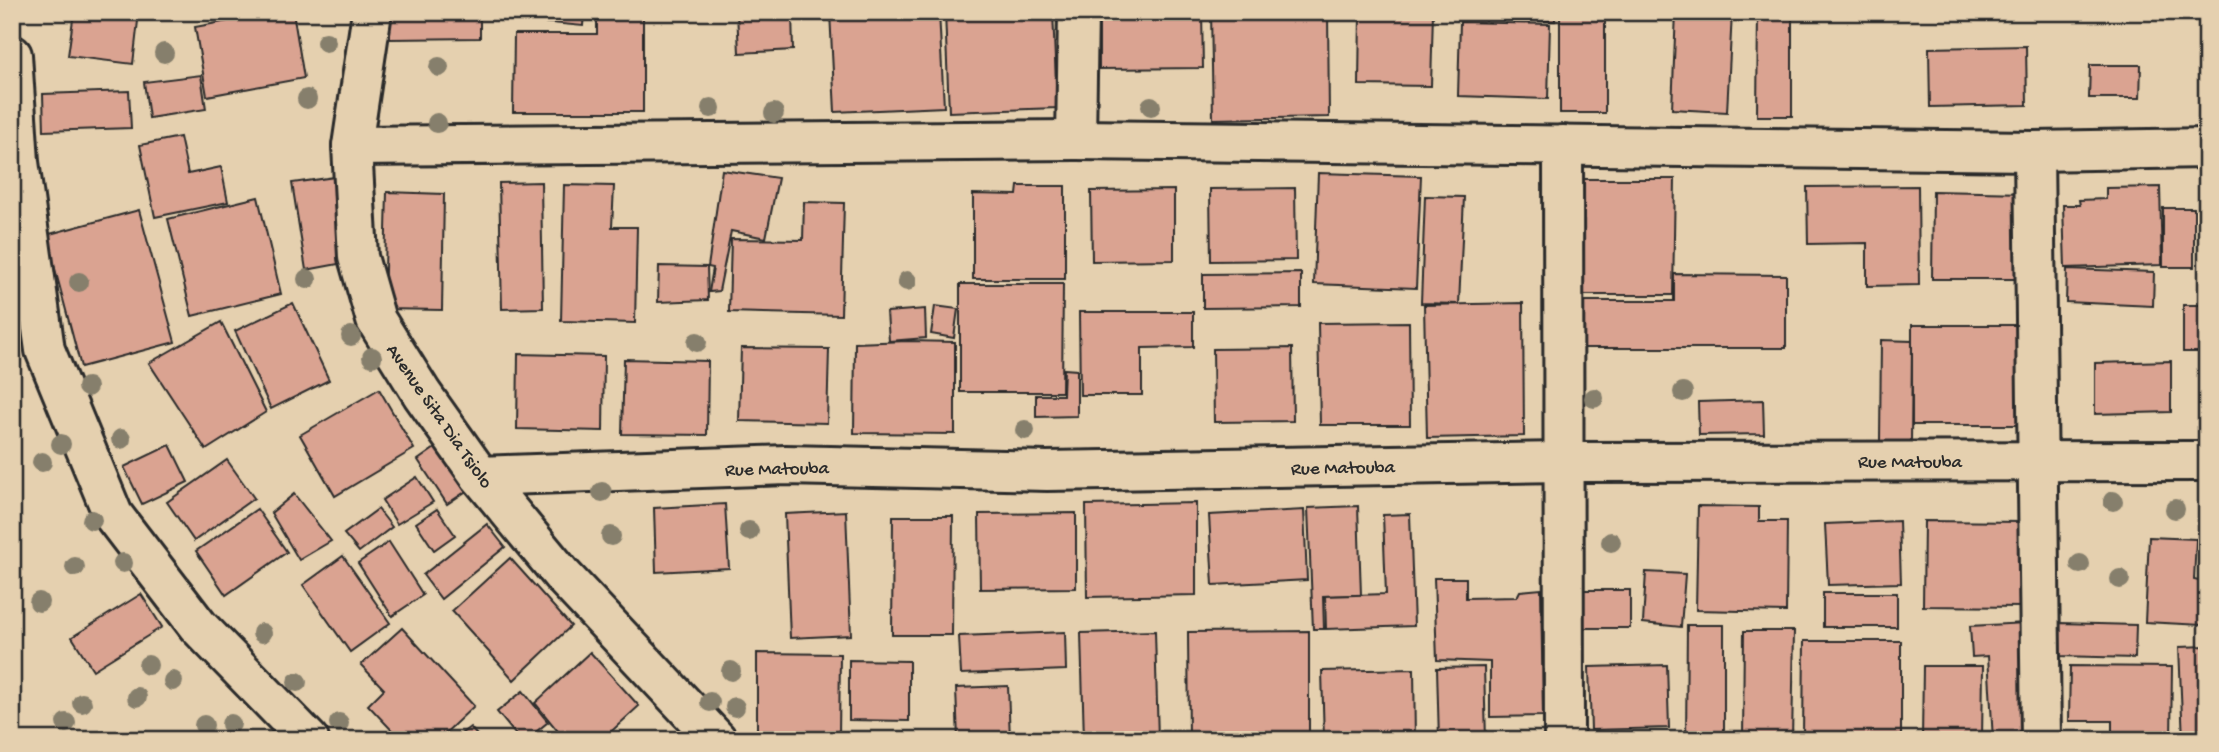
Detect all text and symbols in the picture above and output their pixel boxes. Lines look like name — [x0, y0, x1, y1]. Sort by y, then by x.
street label: Avenue Sita Dia Tsiolo — [380, 340, 497, 494]
street label: Rue Matouba — [1858, 452, 1963, 475]
street label: Rue Matouba — [1291, 457, 1397, 482]
street label: Rue Matouba — [725, 458, 831, 483]

